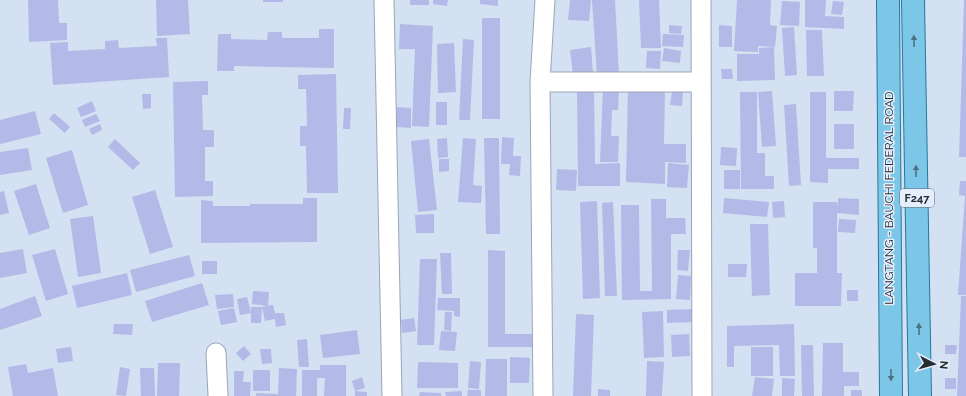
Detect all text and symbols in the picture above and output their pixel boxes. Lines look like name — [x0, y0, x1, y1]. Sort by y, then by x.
one-way arrow — [910, 35, 917, 47]
street label: LANGTANG - BAUCHI FEDERAL ROAD — [882, 91, 896, 305]
one-way arrow — [913, 164, 919, 177]
road number: F247 — [900, 189, 934, 207]
one-way arrow — [916, 322, 922, 335]
north arrow — [914, 344, 954, 384]
text: N — [937, 360, 950, 370]
one-way arrow — [888, 369, 894, 382]

